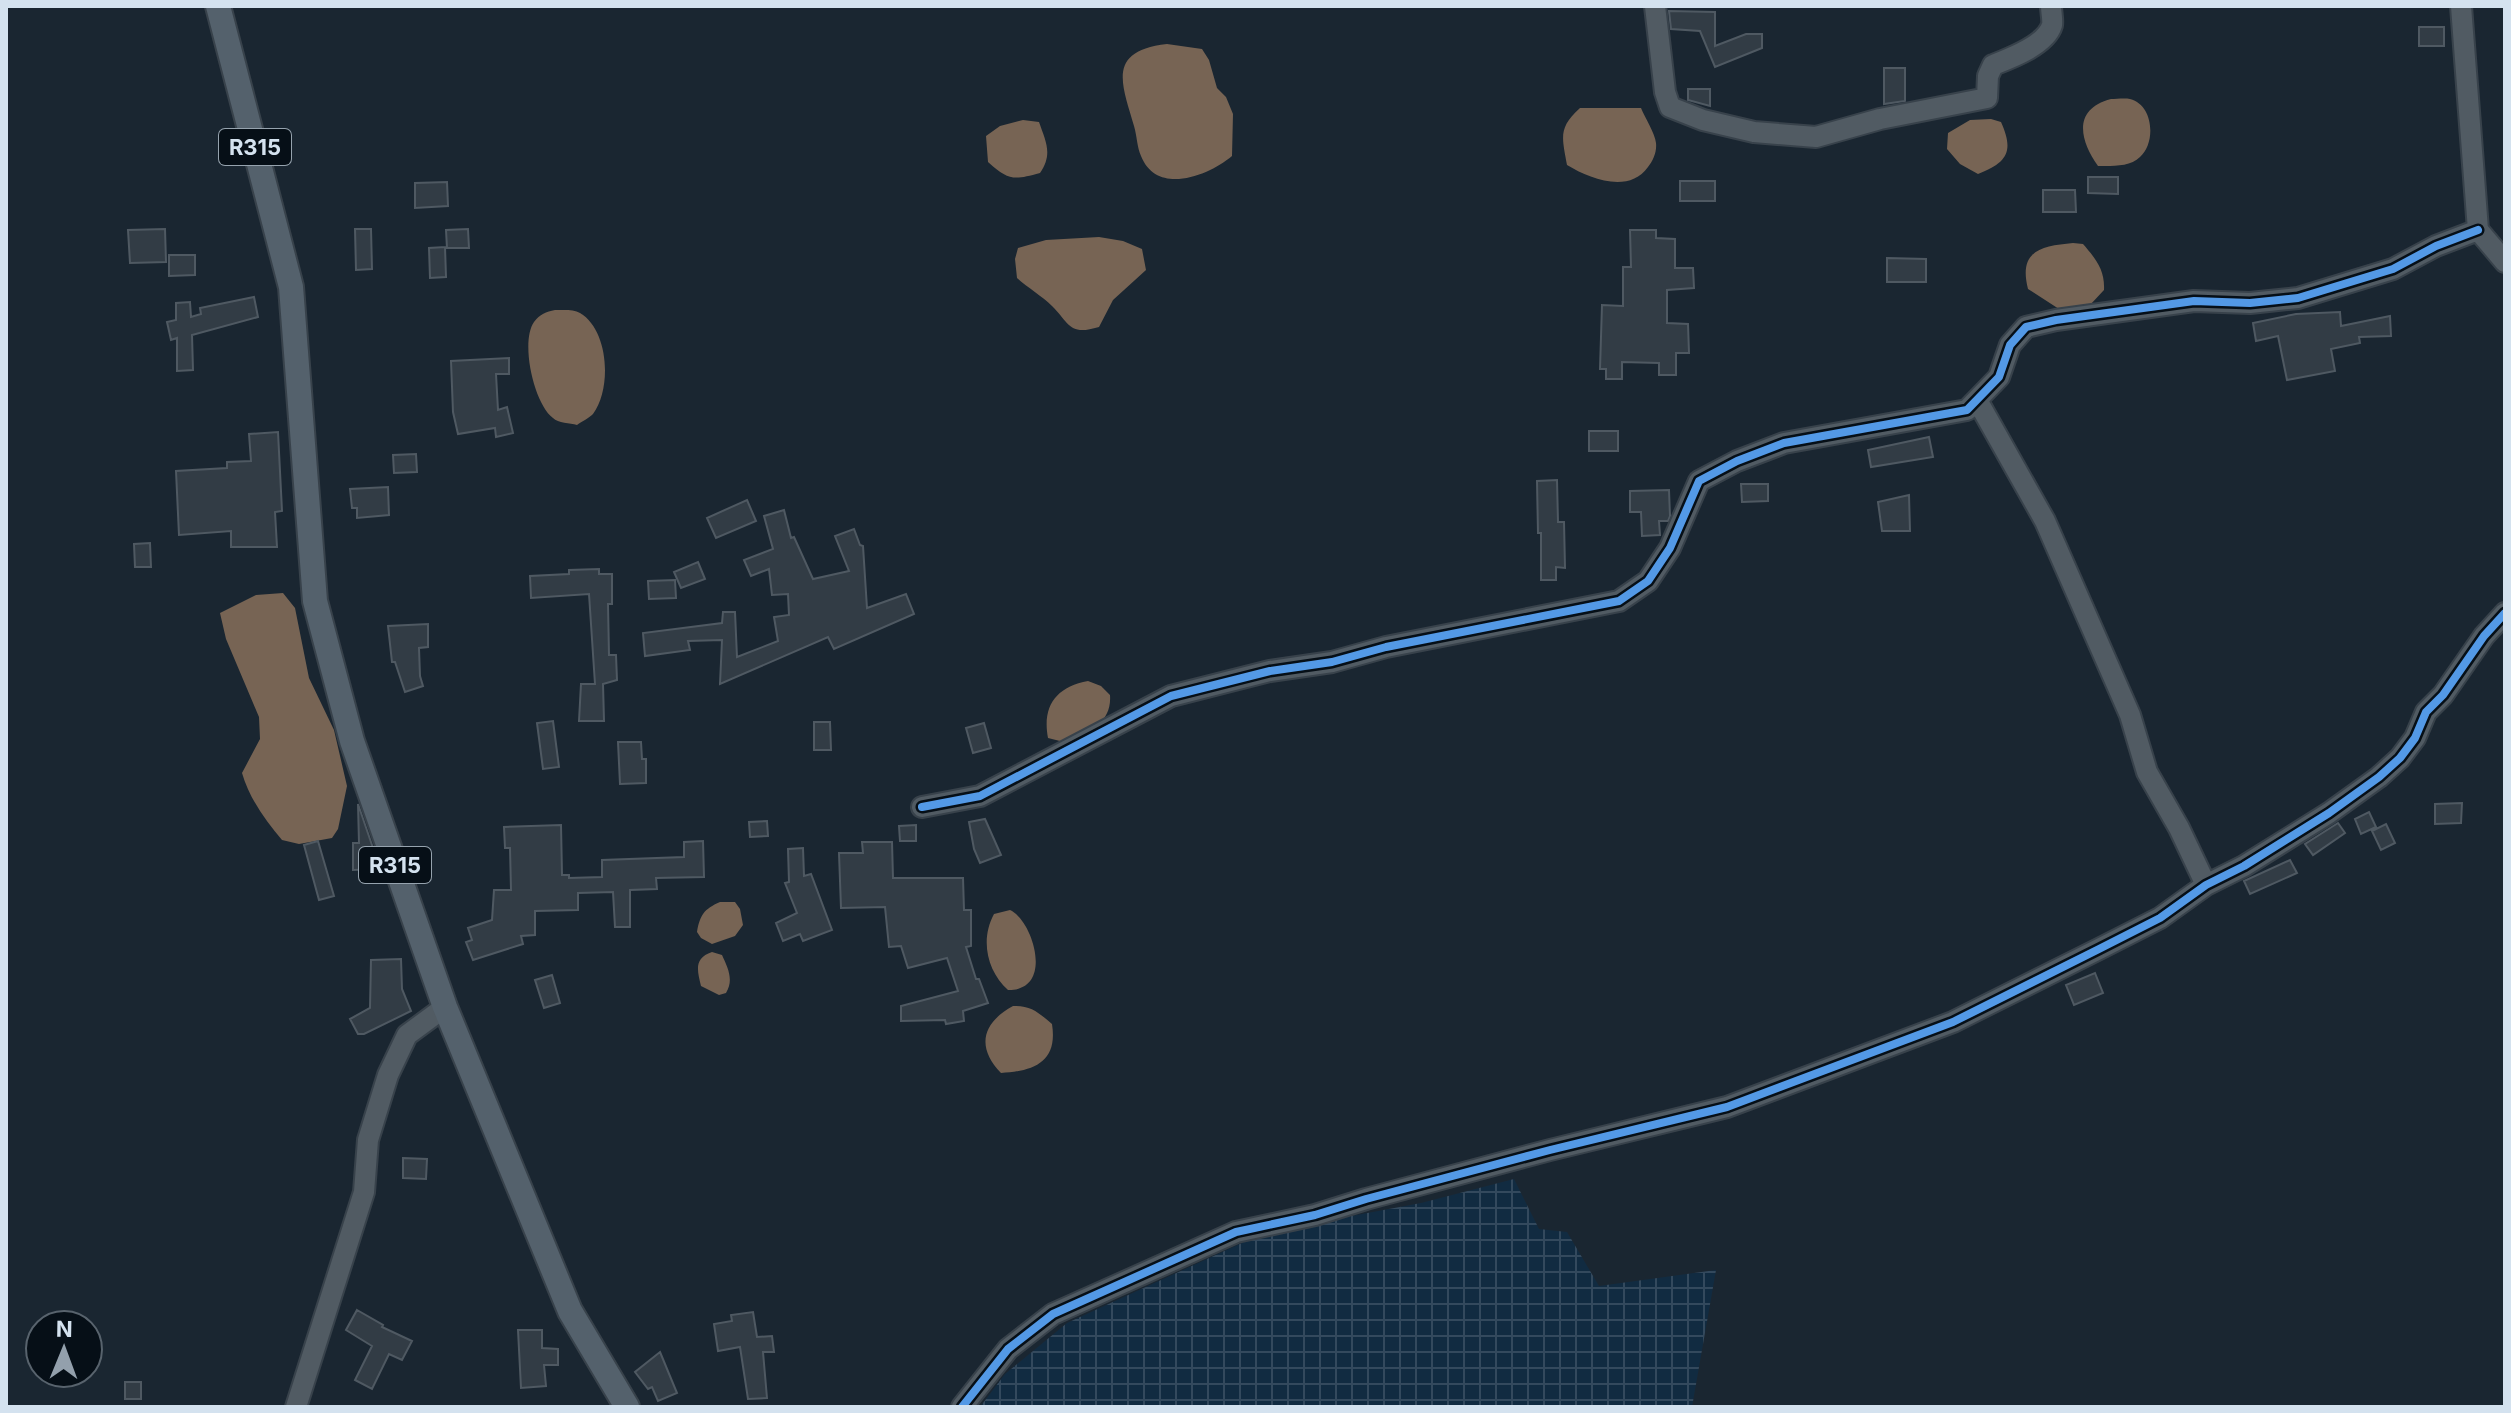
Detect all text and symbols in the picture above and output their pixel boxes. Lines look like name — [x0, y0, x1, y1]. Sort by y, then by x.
road number: R315 — [219, 129, 291, 165]
road number: R315 — [359, 847, 431, 883]
north arrow — [24, 1309, 104, 1389]
text: N — [56, 1316, 73, 1342]

